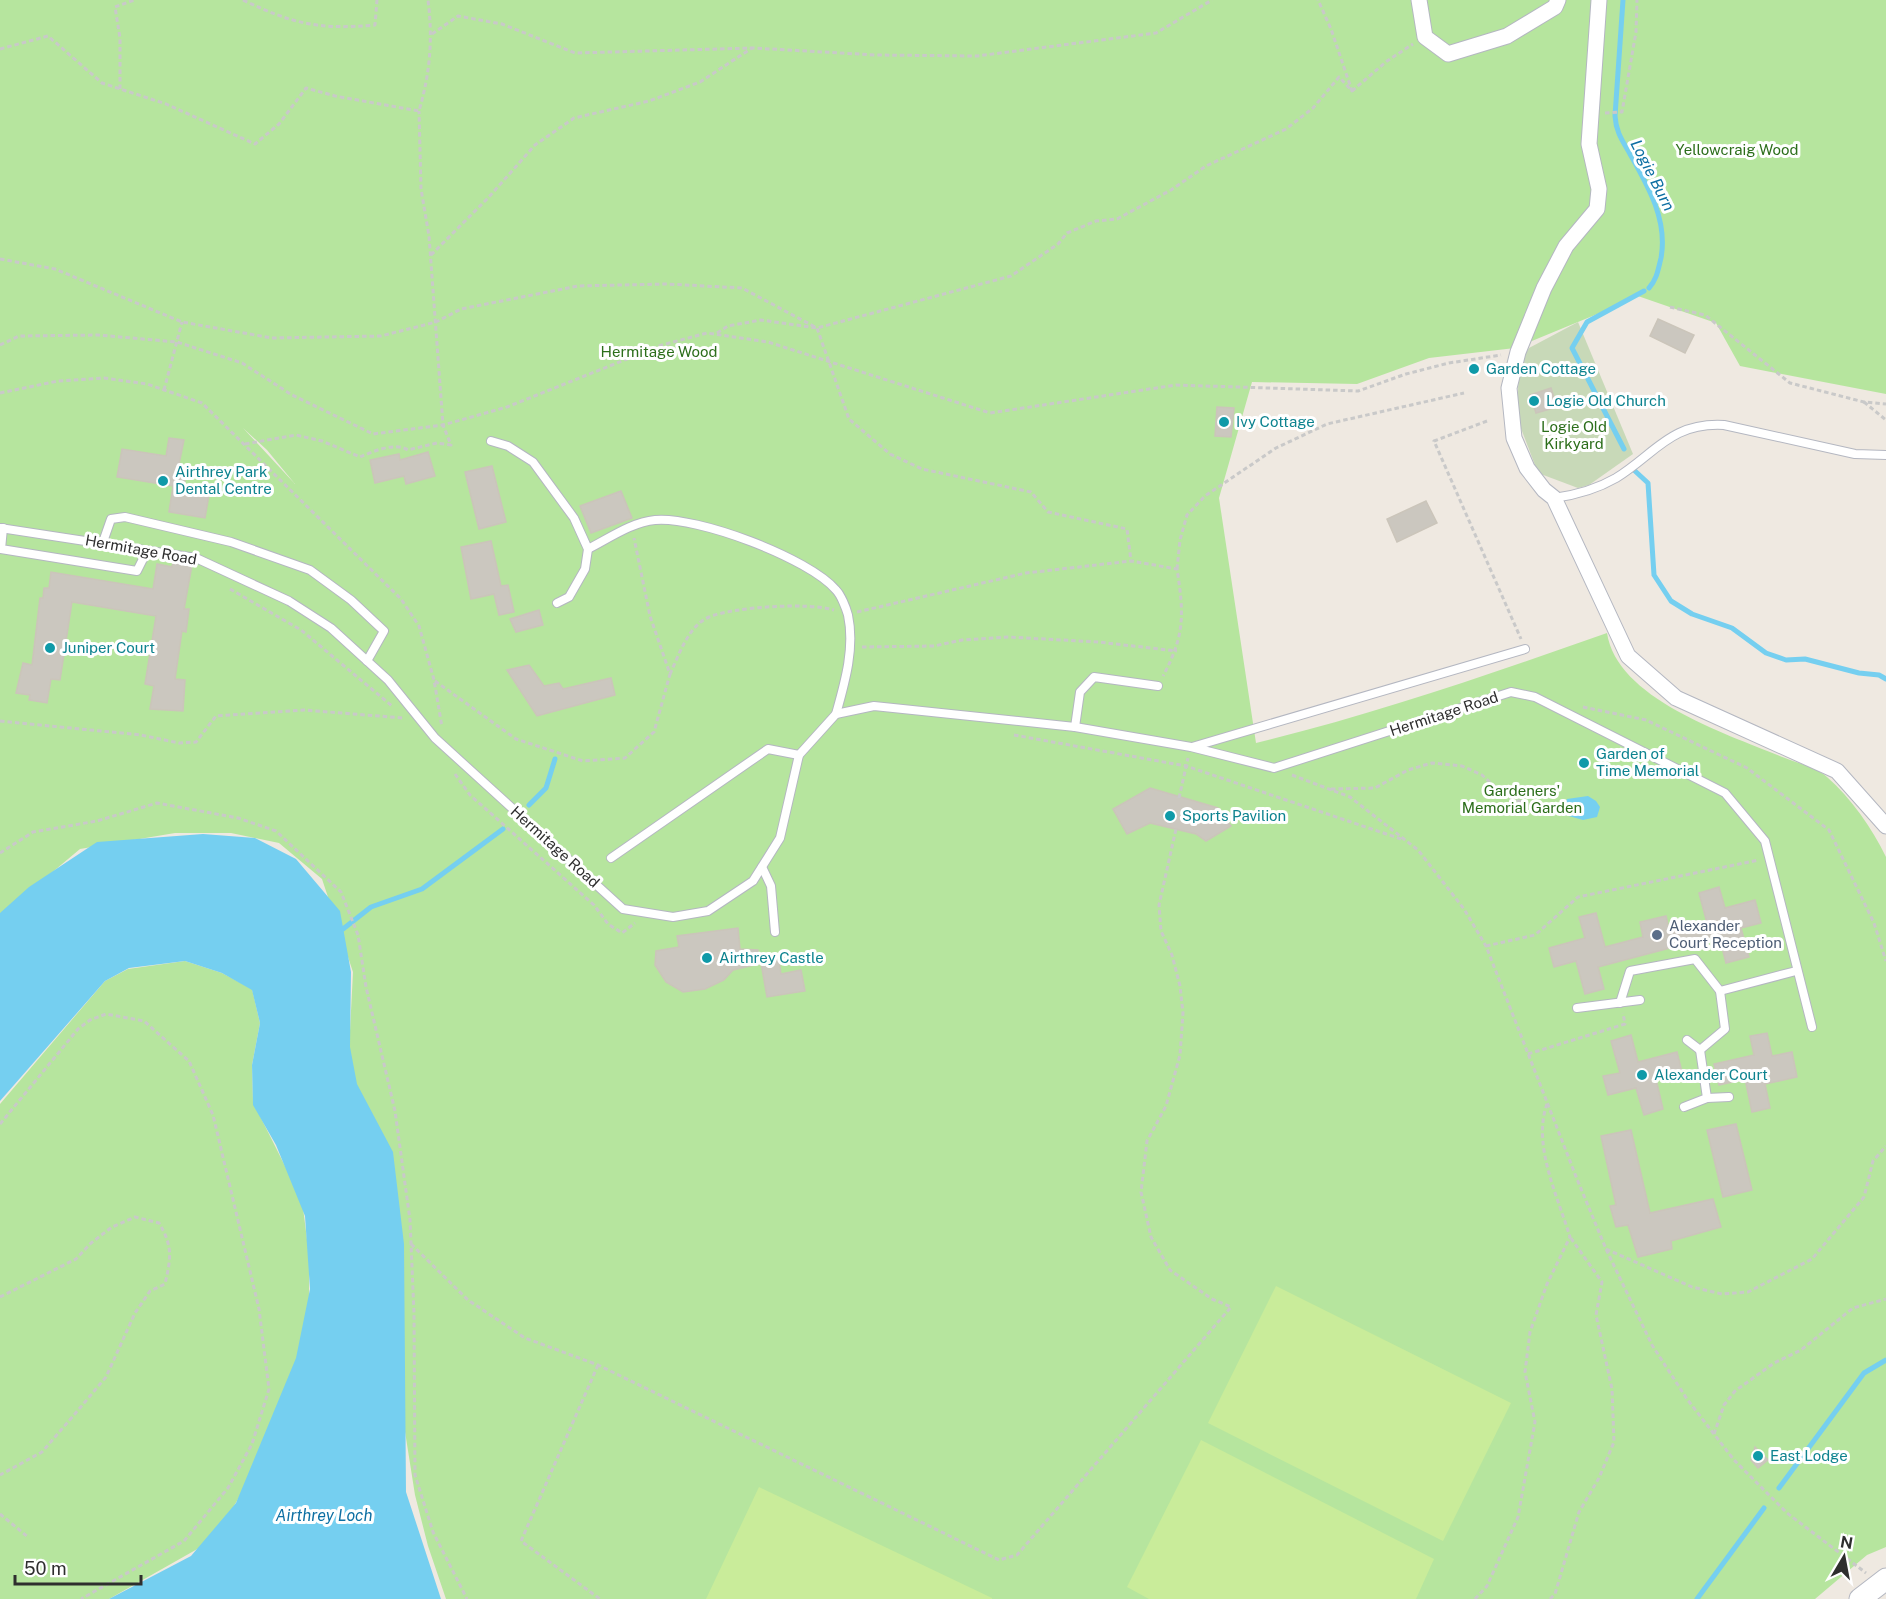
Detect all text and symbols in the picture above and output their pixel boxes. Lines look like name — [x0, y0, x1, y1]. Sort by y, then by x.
water label: Logie Burn — [1626, 136, 1679, 214]
park label: Yellowcraig Wood — [1676, 141, 1798, 158]
park label: Hermitage Wood — [601, 343, 717, 360]
place label: Garden Cottage — [1486, 360, 1596, 377]
marker: Garden Cottage — [1467, 362, 1481, 376]
place label: Logie Old Church — [1546, 392, 1666, 409]
marker: Logie Old Church — [1527, 394, 1541, 408]
place label: Ivy Cottage — [1236, 413, 1315, 430]
marker: Ivy Cottage — [1217, 415, 1231, 429]
park label: Logie Old Kirkyard — [1541, 418, 1607, 452]
place label: Airthrey Park Dental Centre — [175, 463, 272, 497]
marker: Airthrey Park Dental Centre — [156, 474, 170, 488]
street label: Hermitage Road — [84, 531, 198, 568]
place label: Juniper Court — [62, 639, 155, 656]
marker: Juniper Court — [43, 641, 57, 655]
street label: Hermitage Road — [1387, 688, 1500, 739]
place label: Garden of Time Memorial — [1596, 745, 1699, 779]
marker: Garden of Time Memorial — [1577, 756, 1591, 770]
park label: Gardeners' Memorial Garden — [1462, 782, 1582, 816]
street label: Hermitage Road — [508, 802, 603, 891]
place label: Sports Pavilion — [1182, 807, 1286, 824]
marker: Sports Pavilion — [1163, 809, 1177, 823]
place label: Alexander Court Reception — [1669, 917, 1782, 951]
marker: Alexander Court Reception — [1650, 928, 1664, 942]
place label: Airthrey Castle — [719, 949, 824, 966]
marker: Airthrey Castle — [700, 951, 714, 965]
place label: Alexander Court — [1654, 1066, 1768, 1083]
marker: Alexander Court — [1635, 1068, 1649, 1082]
place label: East Lodge — [1770, 1447, 1848, 1464]
marker: East Lodge — [1751, 1449, 1765, 1463]
water label: Airthrey Loch — [276, 1506, 372, 1525]
north arrow — [1814, 1527, 1874, 1587]
text: N — [1839, 1532, 1854, 1553]
scale bar — [15, 1548, 141, 1586]
text: 50 m — [24, 1558, 67, 1579]

